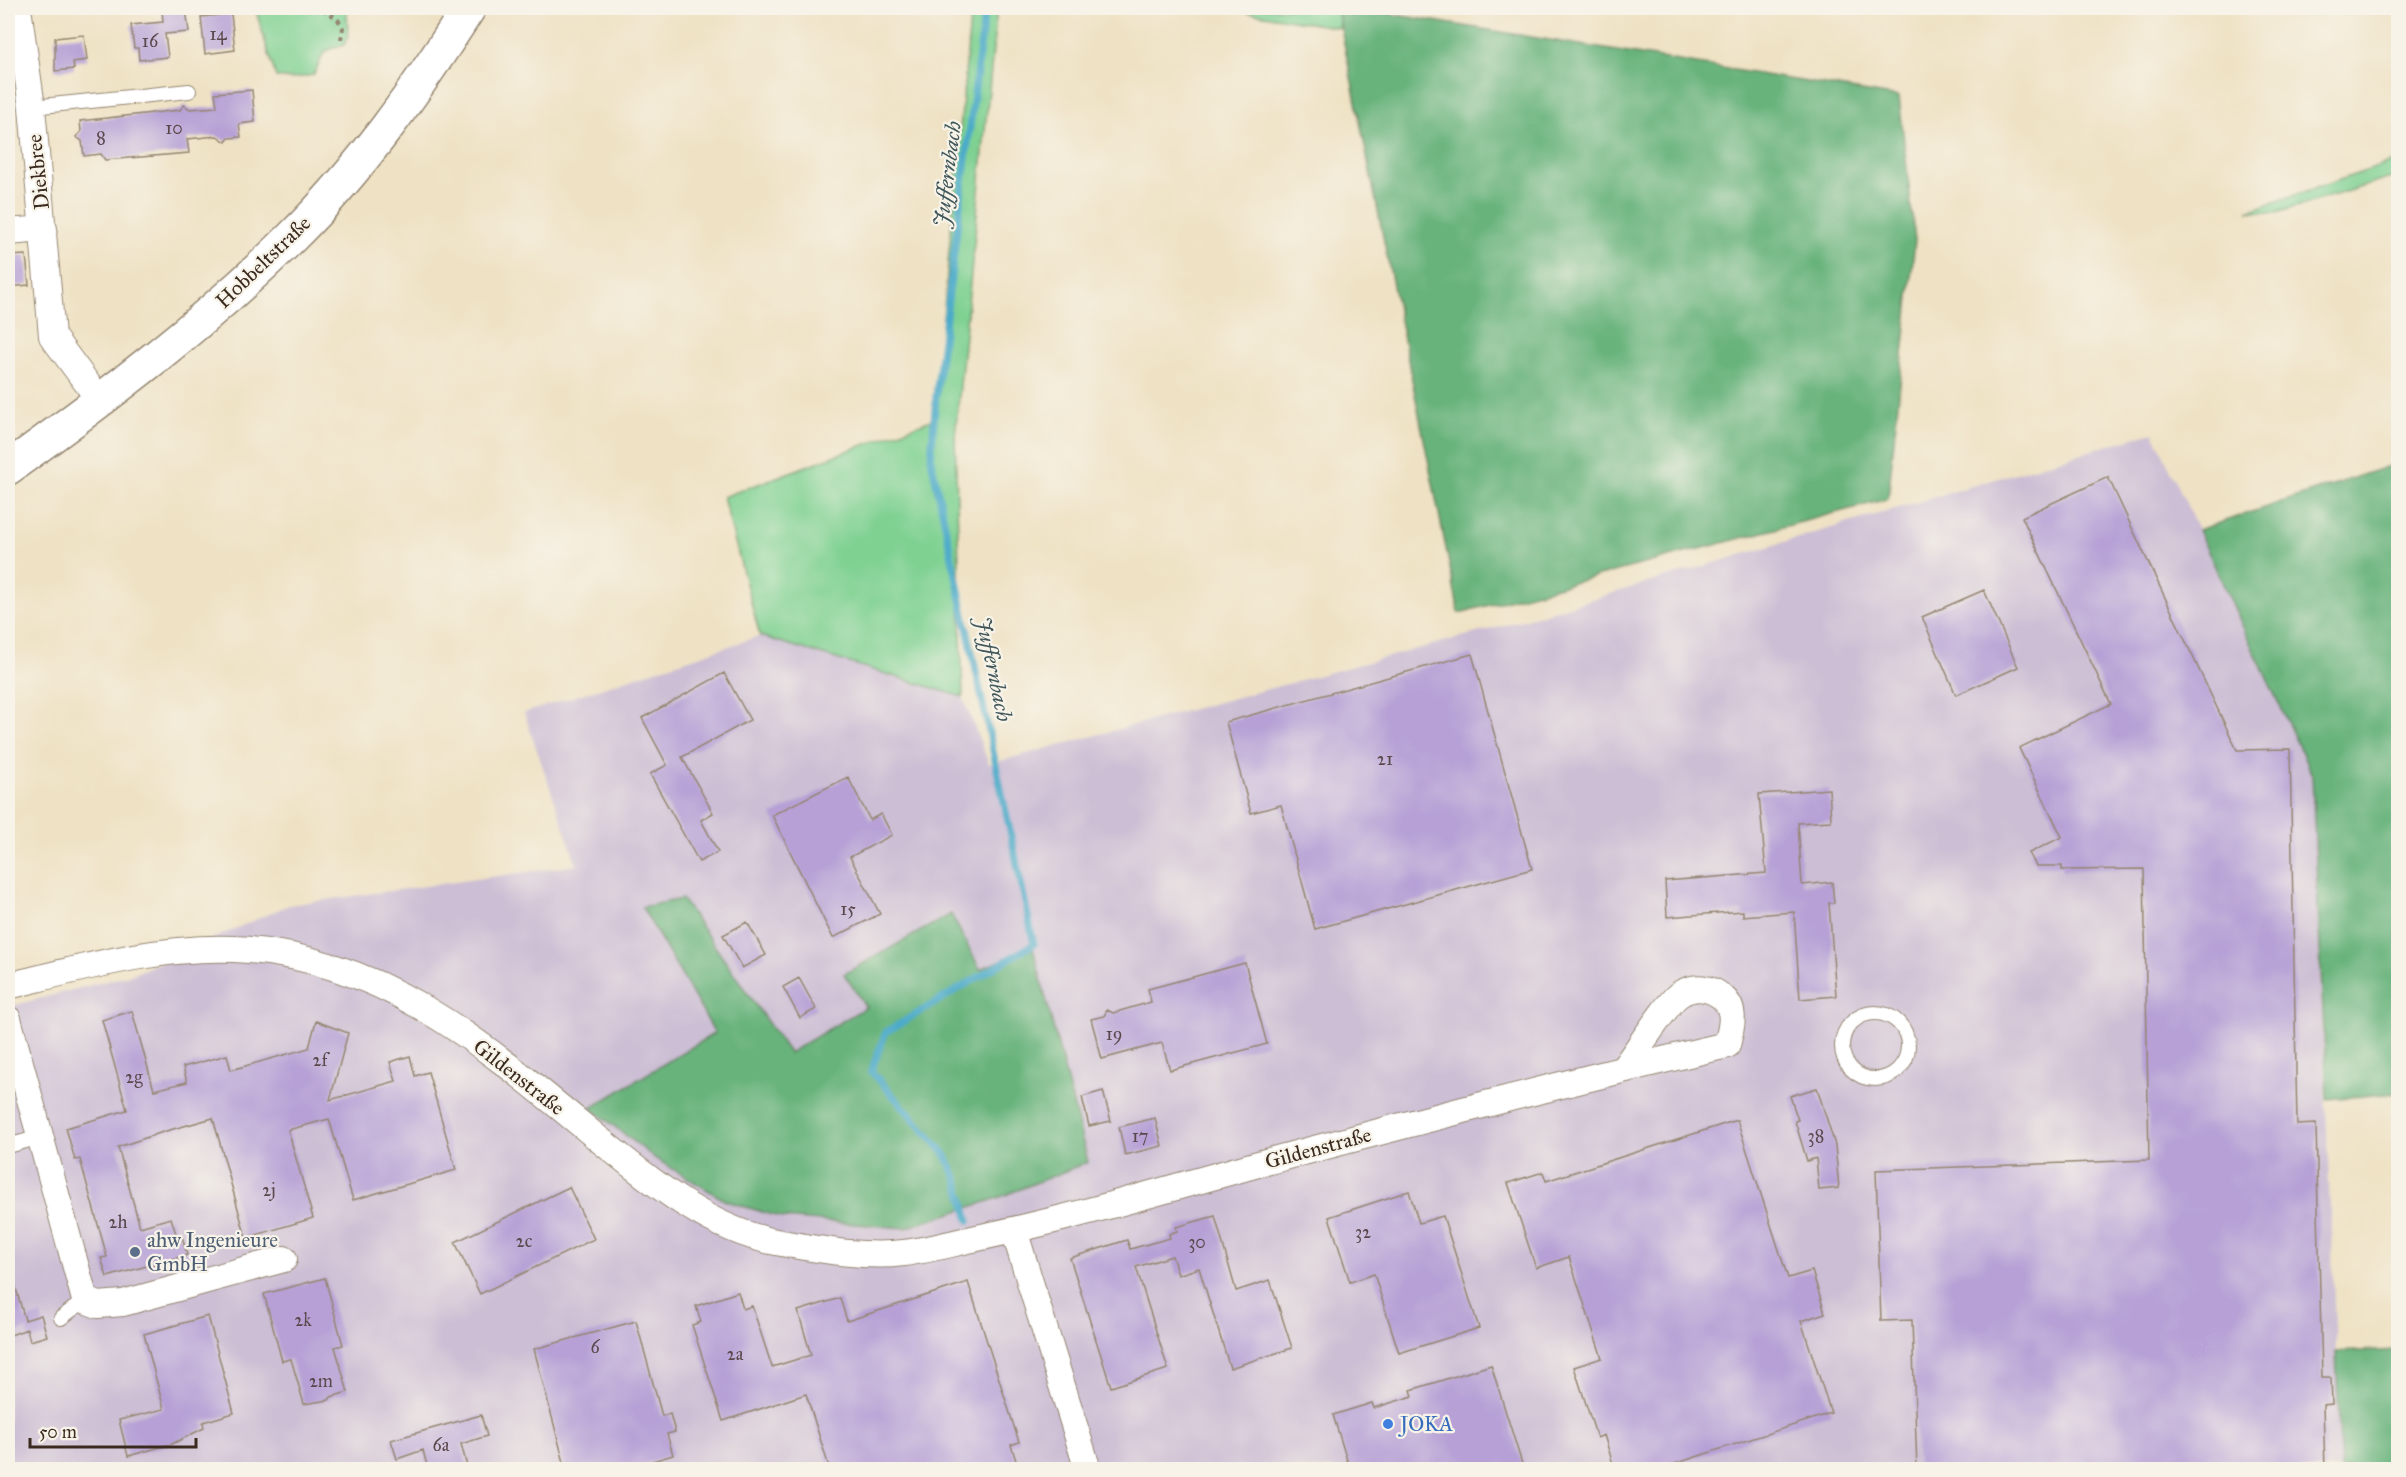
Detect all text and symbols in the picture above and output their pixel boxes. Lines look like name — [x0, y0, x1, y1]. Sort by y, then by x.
house number: 14 — [209, 23, 228, 45]
house number: 16 — [142, 30, 159, 52]
house number: 10 — [165, 117, 183, 139]
water label: Juffernbach — [927, 119, 969, 231]
house number: 8 — [96, 127, 106, 149]
street label: Diekbree — [21, 133, 55, 211]
street label: Hobbeltstraße — [210, 210, 316, 314]
water label: Juffernbach — [967, 612, 1018, 725]
house number: 21 — [1377, 748, 1393, 770]
house number: 15 — [840, 898, 856, 920]
house number: 19 — [1106, 1023, 1122, 1045]
street label: Gildenstraße — [468, 1033, 570, 1121]
house number: 2f — [313, 1049, 330, 1071]
house number: 2g — [125, 1066, 143, 1089]
street label: Gildenstraße — [1262, 1121, 1374, 1175]
house number: 17 — [1132, 1125, 1148, 1147]
house number: 38 — [1808, 1125, 1824, 1147]
house number: 2j — [262, 1179, 276, 1201]
house number: 2h — [109, 1211, 127, 1233]
house number: 32 — [1355, 1221, 1371, 1243]
place label: ahw Ingenieure GmbH — [147, 1227, 278, 1277]
house number: 2c — [516, 1230, 533, 1252]
house number: 30 — [1188, 1231, 1206, 1253]
marker: ahw Ingenieure GmbH — [128, 1245, 142, 1259]
house number: 2k — [294, 1309, 312, 1331]
house number: 6 — [590, 1336, 600, 1358]
house number: 2a — [727, 1343, 744, 1365]
house number: 2m — [309, 1370, 333, 1392]
scale bar — [30, 1411, 196, 1449]
place label: JOKA — [1398, 1411, 1453, 1437]
marker: JOKA — [1381, 1417, 1395, 1431]
text: 50 m — [39, 1421, 77, 1443]
house number: 6a — [433, 1434, 450, 1456]

